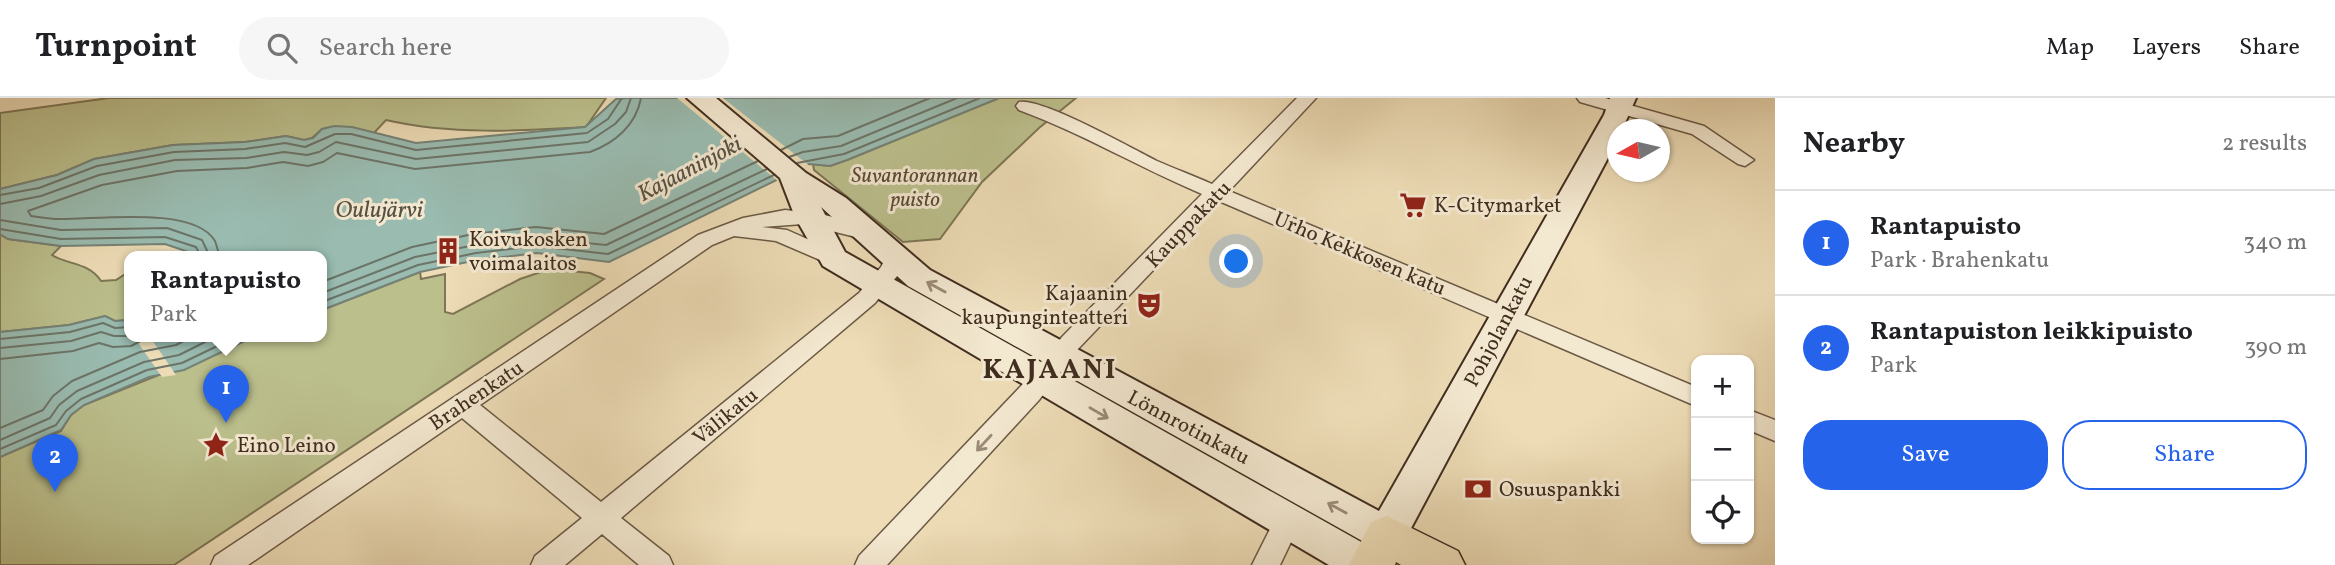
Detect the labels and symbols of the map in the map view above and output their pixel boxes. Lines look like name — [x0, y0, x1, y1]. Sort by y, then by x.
north arrow — [1607, 119, 1670, 182]
water label: Kajaaninjoki — [632, 129, 748, 211]
park label: Suvantorannan puisto — [852, 162, 979, 215]
street label: Kauppakatu — [1140, 175, 1238, 275]
supermarket icon: K-Citymarket — [1398, 190, 1428, 220]
place label: K-Citymarket — [1434, 192, 1561, 221]
water label: Oulujärvi — [335, 195, 423, 227]
street label: Urho Kekkosen katu — [1269, 205, 1450, 304]
place label: Koivukosken voimalaitos — [469, 226, 588, 279]
building icon: Koivukosken voimalaitos — [433, 236, 463, 266]
your location — [1219, 244, 1253, 278]
street label: Pohjolankatu — [1458, 271, 1541, 392]
one-way arrow — [926, 280, 947, 294]
place label: Kajaanin kaupunginteatteri — [962, 280, 1128, 333]
theatre icon: Kajaanin kaupunginteatteri — [1134, 290, 1164, 320]
district label: KAJAANI — [983, 351, 1117, 390]
street label: Brahenkatu — [424, 354, 530, 439]
pin: 1 — [203, 365, 249, 423]
street label: Välikatu — [687, 382, 765, 453]
street label: Lönnrotinkatu — [1122, 384, 1255, 473]
one-way arrow — [1089, 406, 1109, 420]
place icon: Eino Leino — [201, 430, 231, 460]
place label: Eino Leino — [237, 432, 336, 461]
pin: 2 — [32, 434, 78, 492]
one-way arrow — [975, 434, 992, 451]
bank icon: Osuuspankki — [1463, 474, 1493, 504]
place label: Osuuspankki — [1499, 476, 1620, 505]
one-way arrow — [1328, 501, 1348, 515]

